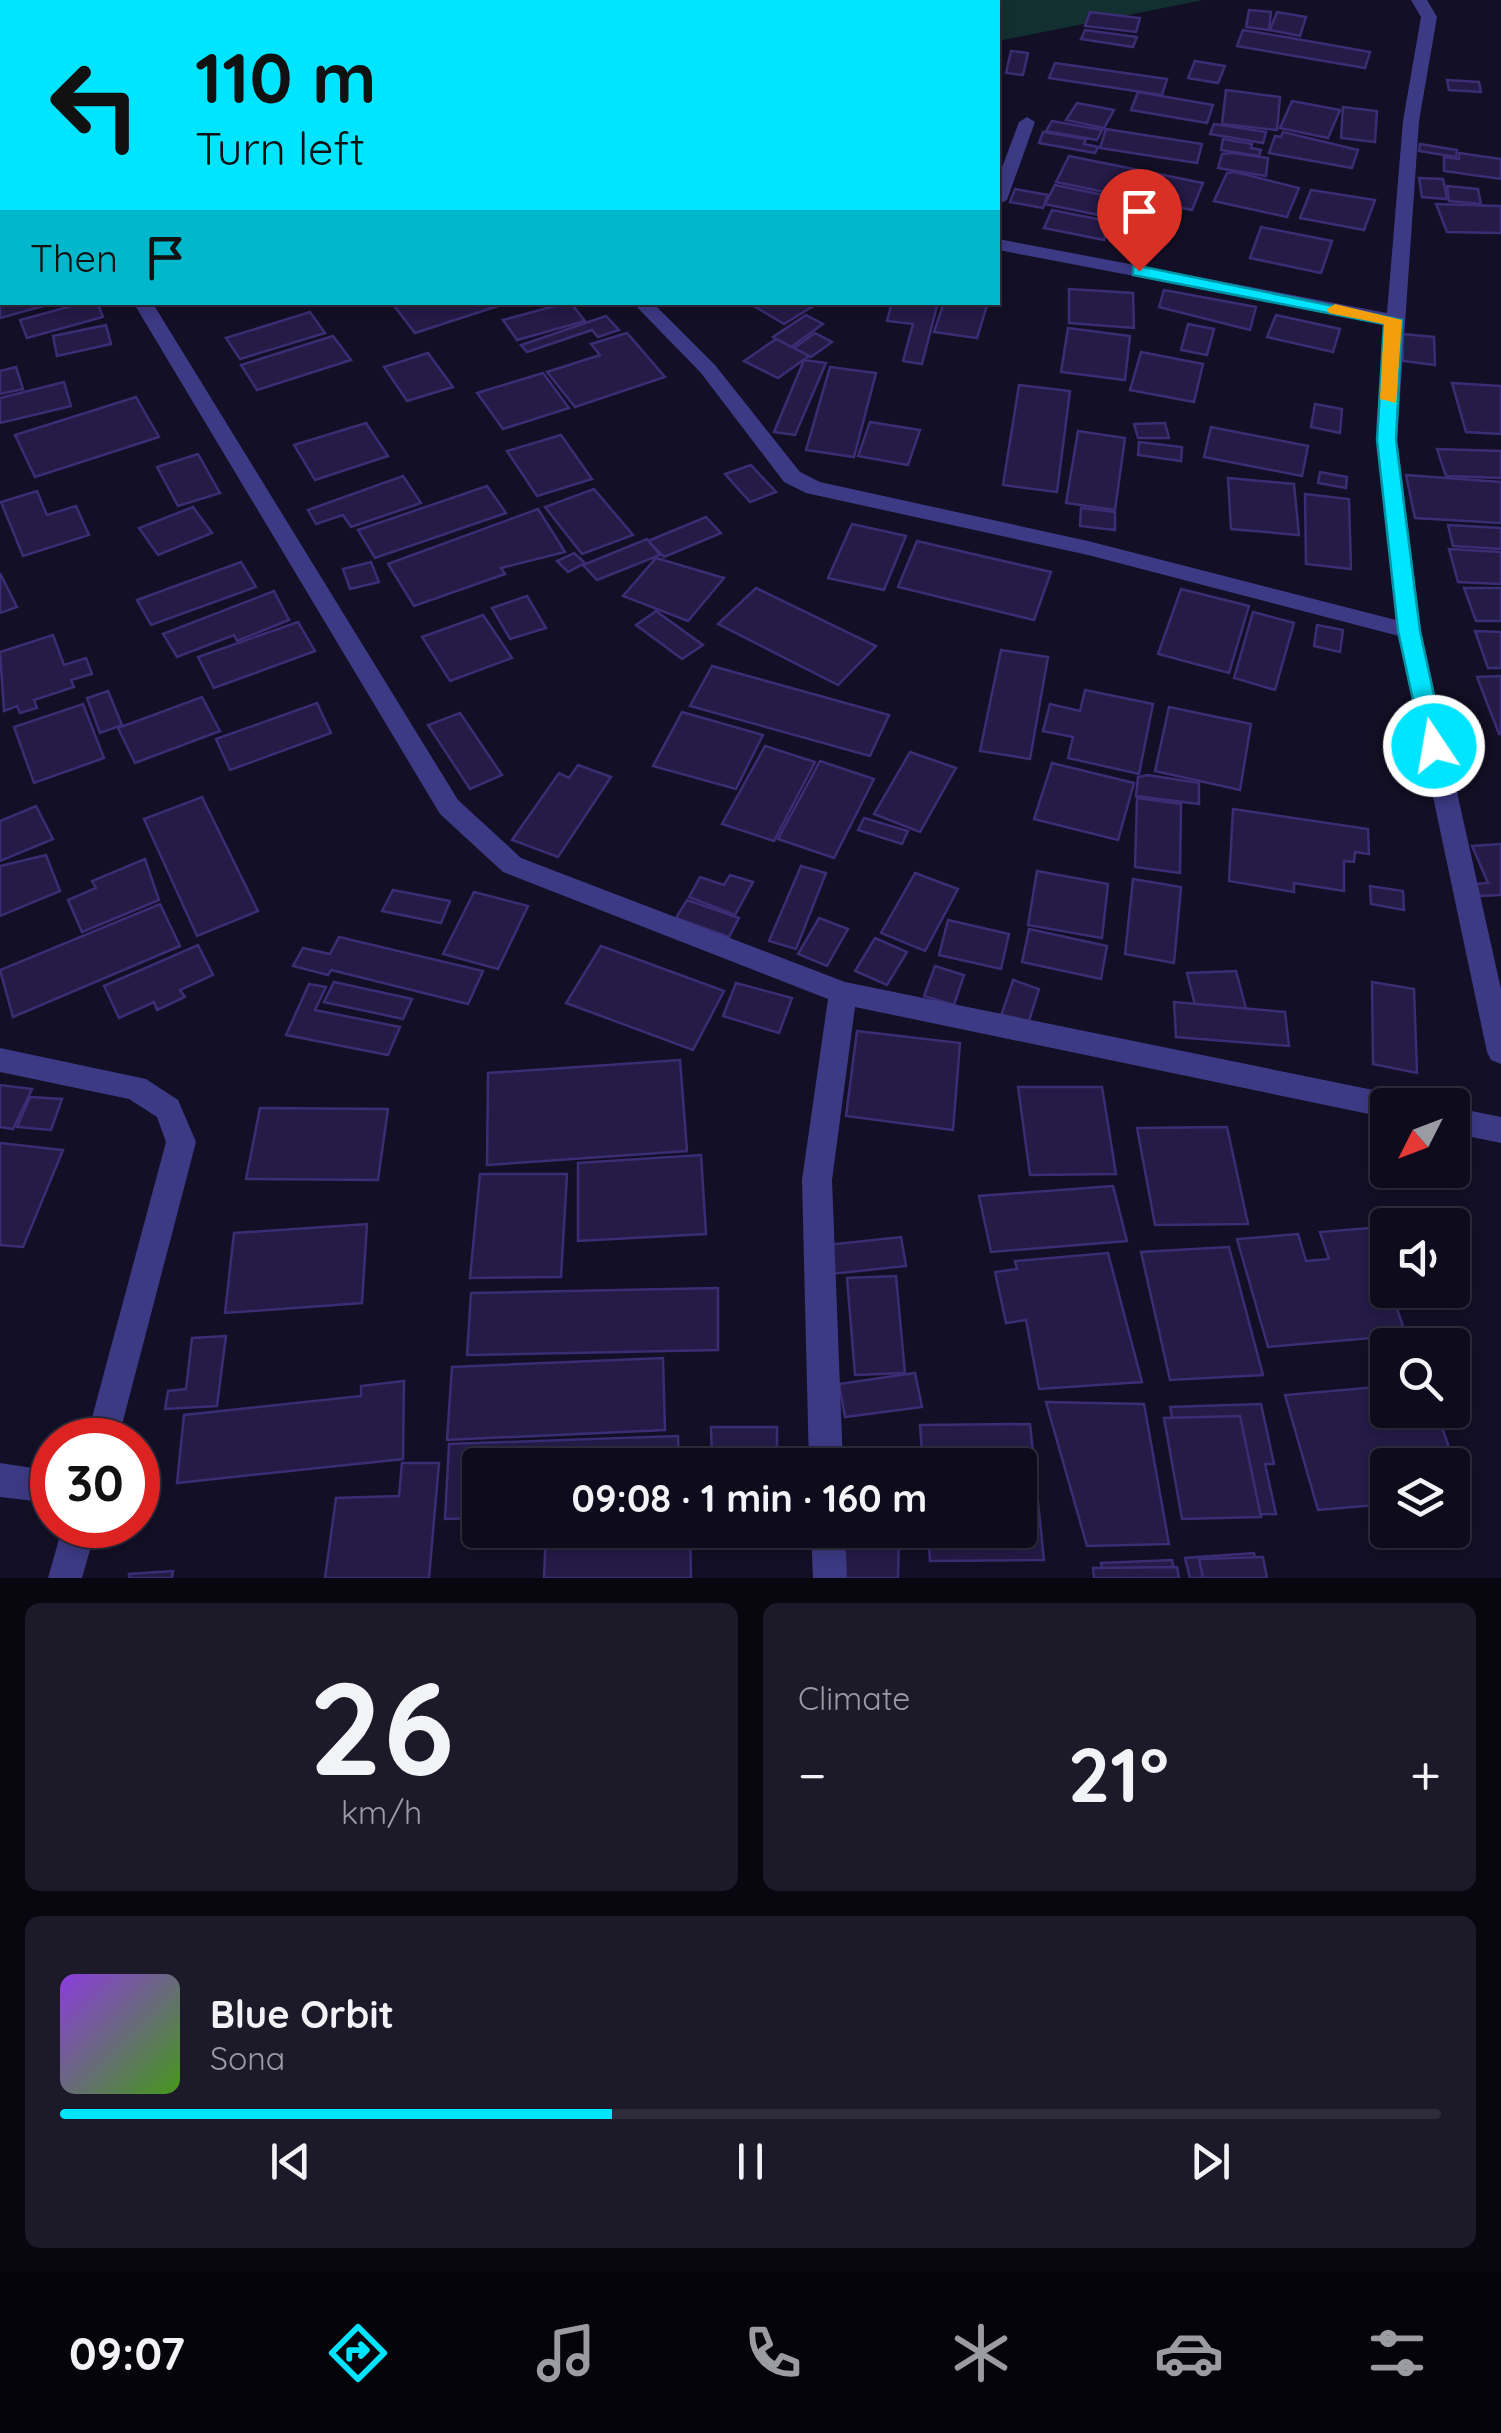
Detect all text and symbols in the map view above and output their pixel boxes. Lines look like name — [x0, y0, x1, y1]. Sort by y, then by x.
text: 110 m — [195, 33, 377, 121]
icon: left — [30, 40, 160, 170]
text: Turn left — [195, 120, 365, 176]
pin — [1097, 169, 1182, 272]
icon: arrive — [1112, 184, 1167, 239]
icon: arrive — [138, 230, 193, 285]
text: Then — [30, 234, 118, 282]
position arrow — [1382, 694, 1486, 798]
north arrow — [1370, 1088, 1470, 1188]
map controls — [1370, 1088, 1470, 1548]
button: sound — [1370, 1208, 1470, 1308]
button: search — [1370, 1328, 1470, 1428]
speed limit sign: 30 — [30, 1418, 160, 1548]
button: layers — [1370, 1448, 1470, 1548]
text: 09:08 · 1 min · 160 m — [572, 1474, 927, 1522]
text: 26 — [309, 1645, 454, 1808]
text: Climate — [798, 1678, 910, 1718]
text: 21° — [1068, 1727, 1169, 1821]
text: − — [798, 1740, 827, 1809]
text: + — [1410, 1740, 1441, 1809]
text: km/h — [341, 1792, 422, 1832]
text: Blue Orbit — [210, 1990, 394, 2038]
text: Sona — [210, 2038, 285, 2078]
icon: previous — [263, 2134, 318, 2189]
icon: pause — [723, 2134, 778, 2189]
icon: next — [1183, 2134, 1238, 2189]
icon: directions — [323, 2318, 393, 2388]
icon: music — [531, 2318, 601, 2388]
icon: phone — [738, 2318, 808, 2388]
icon: climate — [946, 2318, 1016, 2388]
icon: car — [1154, 2318, 1224, 2388]
icon: filters — [1362, 2318, 1432, 2388]
text: 09:07 — [69, 2325, 185, 2381]

